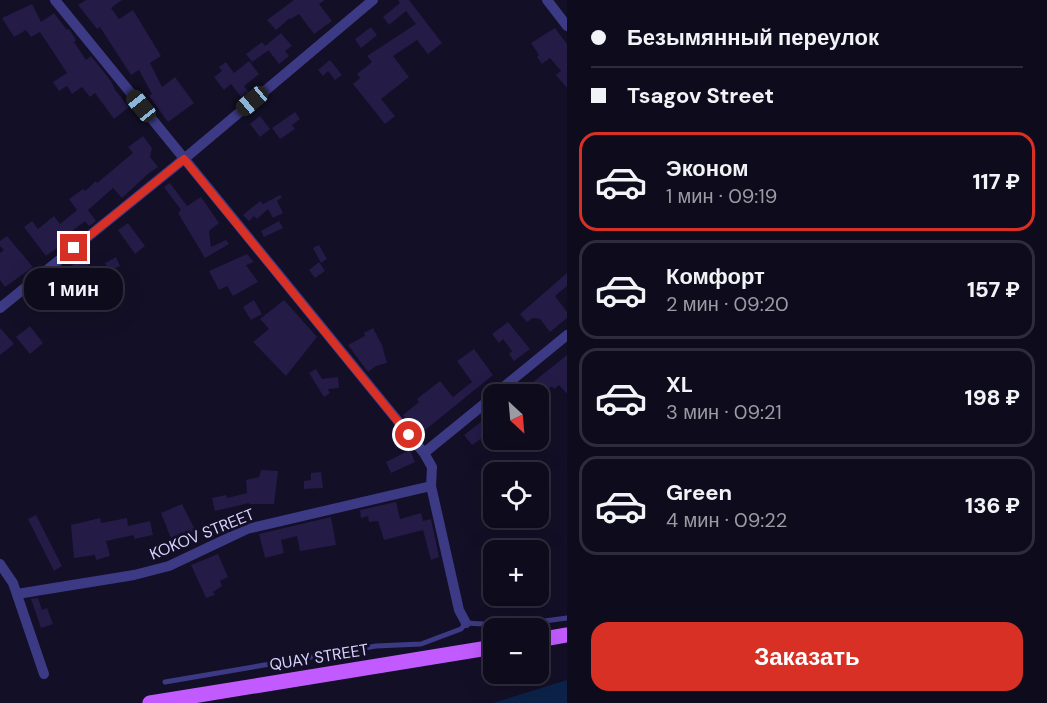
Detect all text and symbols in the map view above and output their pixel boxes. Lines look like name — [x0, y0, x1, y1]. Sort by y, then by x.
text: Безымянный переулок — [627, 23, 879, 52]
text: Tsagov Street — [627, 81, 774, 110]
car — [232, 83, 272, 119]
car — [123, 86, 159, 126]
text: Эконом — [666, 154, 749, 183]
icon: car — [594, 155, 648, 209]
text: 117 ₽ — [972, 167, 1020, 196]
text: 1 мин · 09:19 — [666, 183, 777, 209]
route end — [60, 234, 87, 261]
text: Комфорт — [666, 262, 765, 291]
icon: car — [594, 263, 648, 317]
callout: 1 мин — [25, 269, 124, 311]
text: 157 ₽ — [967, 275, 1020, 304]
text: 1 мин — [48, 276, 99, 302]
text: 2 мин · 09:20 — [666, 291, 789, 317]
text: XL — [666, 370, 693, 399]
icon: car — [594, 371, 648, 425]
text: 198 ₽ — [965, 383, 1020, 412]
north arrow — [483, 384, 549, 450]
map controls — [483, 384, 549, 684]
text: 3 мин · 09:21 — [666, 399, 782, 425]
route start — [395, 421, 422, 448]
button: locate — [483, 462, 549, 528]
text: Green — [666, 478, 732, 507]
icon: car — [594, 479, 648, 533]
text: 136 ₽ — [965, 491, 1020, 520]
street label: KOKOV STREET — [147, 503, 258, 565]
text: 4 мин · 09:22 — [666, 507, 787, 533]
button: + — [483, 540, 549, 606]
button: − — [483, 618, 549, 684]
button: Заказать — [591, 622, 1023, 691]
street label: QUAY STREET — [268, 639, 370, 675]

